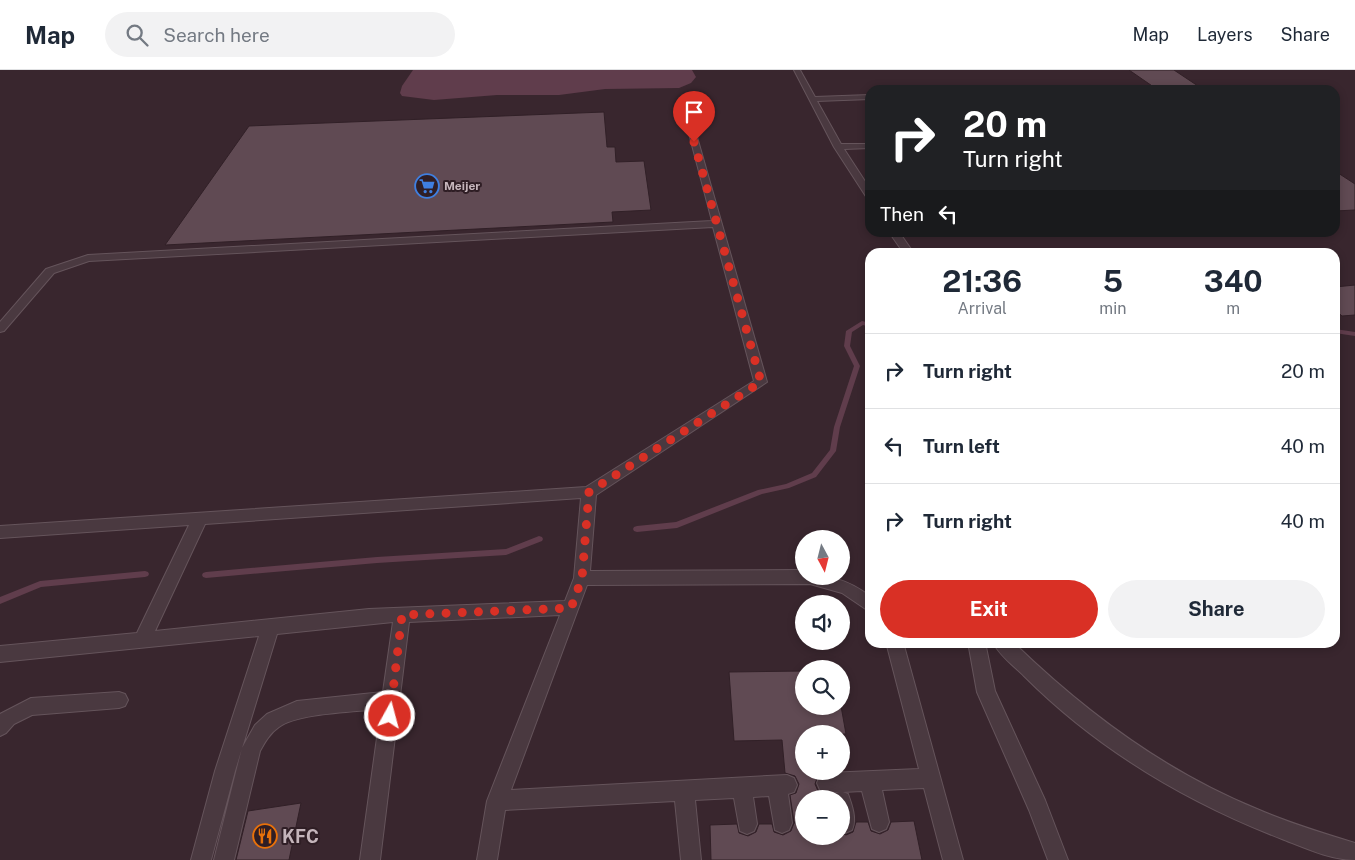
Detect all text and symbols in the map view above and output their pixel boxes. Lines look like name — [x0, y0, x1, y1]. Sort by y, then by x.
search box — [105, 12, 455, 57]
text: Map — [25, 21, 75, 49]
icon: search — [123, 21, 151, 49]
text: Search here — [163, 24, 270, 46]
text: Map — [1133, 24, 1169, 45]
text: Layers — [1197, 24, 1253, 45]
text: Share — [1281, 24, 1330, 45]
pin — [673, 91, 715, 142]
icon: arrive — [680, 98, 708, 126]
text: 20 m — [963, 104, 1047, 145]
icon: right — [880, 105, 945, 170]
text: Turn right — [963, 146, 1063, 172]
supermarket icon: Meijer — [414, 173, 440, 199]
place label: Meijer — [444, 179, 480, 193]
icon: left — [934, 200, 962, 228]
text: Then — [880, 203, 924, 225]
text: 21:36 — [942, 263, 1022, 299]
text: 5 — [1103, 263, 1123, 299]
text: 340 — [1204, 263, 1263, 299]
text: Arrival — [957, 299, 1007, 318]
text: min — [1099, 299, 1126, 318]
text: m — [1226, 299, 1240, 318]
icon: right — [880, 357, 908, 385]
text: Turn right — [923, 360, 1012, 382]
text: 20 m — [1281, 360, 1325, 382]
icon: left — [880, 432, 908, 460]
text: Turn left — [923, 435, 1000, 457]
text: 40 m — [1280, 435, 1325, 457]
icon: right — [880, 507, 908, 535]
text: Turn right — [923, 510, 1012, 532]
text: 40 m — [1280, 510, 1325, 532]
north arrow — [795, 530, 850, 585]
map controls — [795, 530, 850, 845]
button: Exit — [880, 580, 1098, 638]
button: Share — [1108, 580, 1325, 638]
button: sound — [795, 595, 850, 650]
button: search — [795, 660, 850, 715]
position arrow — [363, 689, 415, 741]
button: + — [795, 725, 850, 780]
button: − — [795, 790, 850, 845]
restaurant icon: KFC — [252, 823, 278, 849]
place label: KFC — [282, 826, 319, 847]

